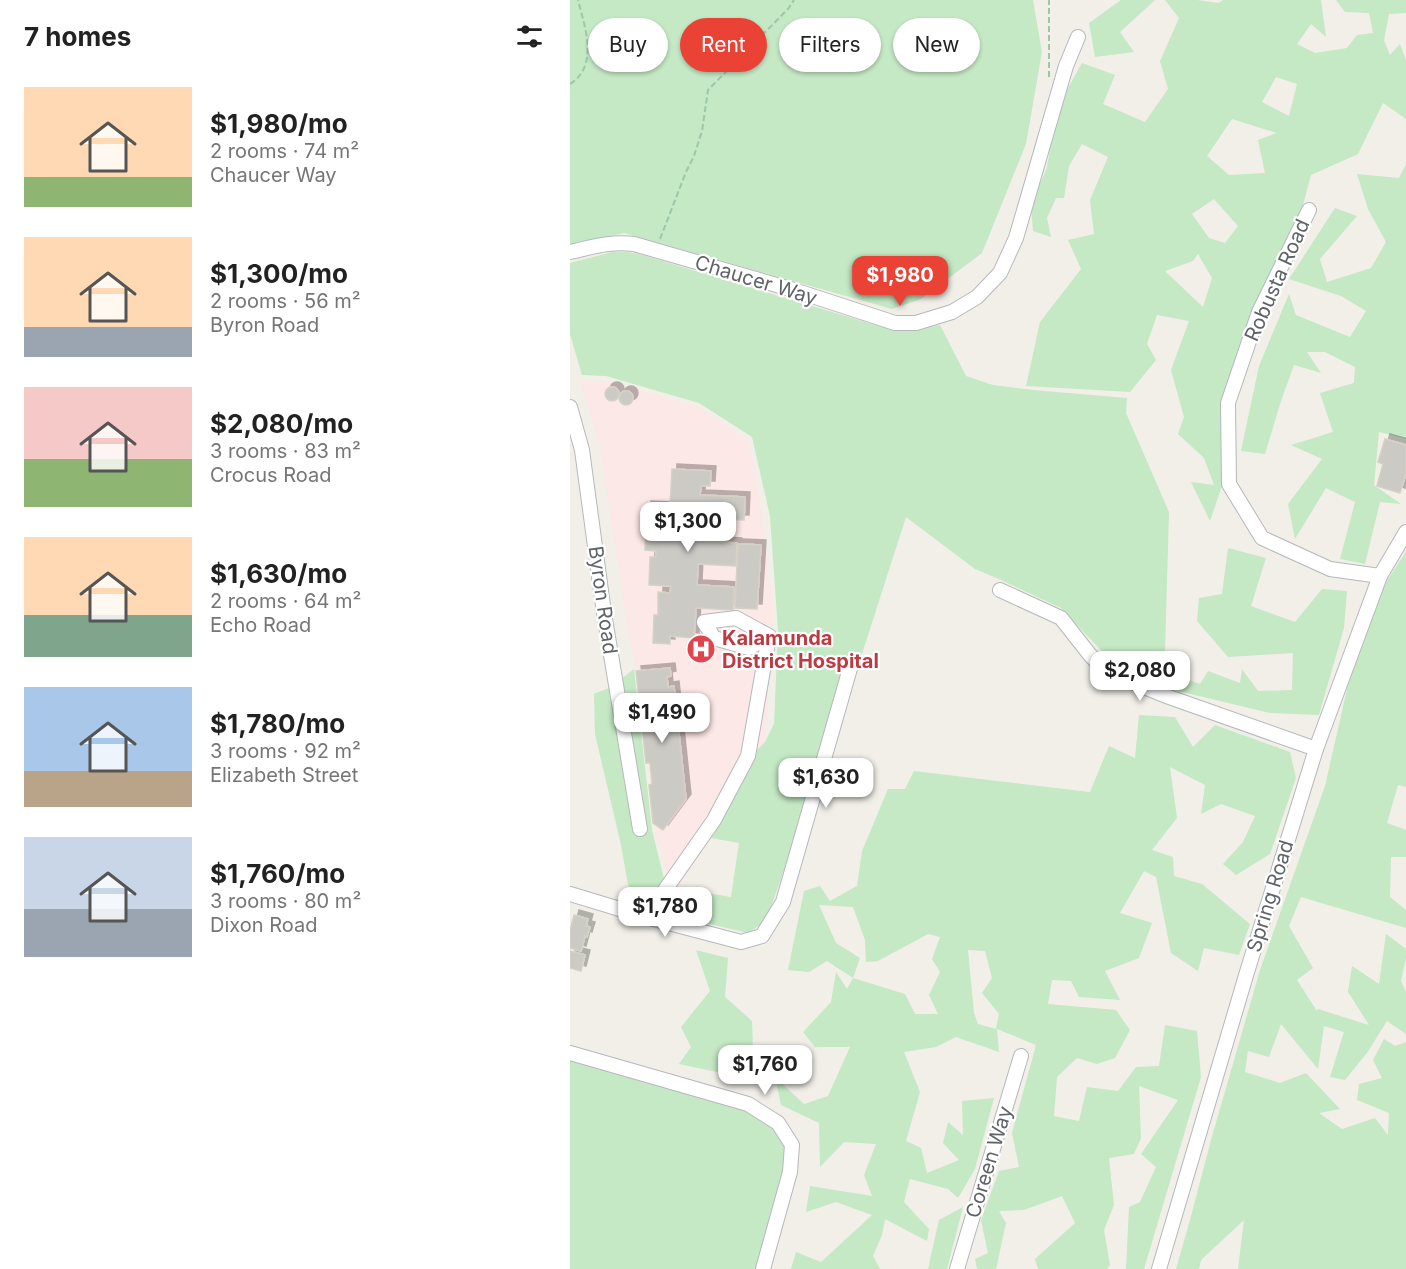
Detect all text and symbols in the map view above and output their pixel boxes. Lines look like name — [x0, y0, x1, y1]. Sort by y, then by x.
chip: Buy — [588, 18, 668, 72]
chip: Rent — [680, 18, 767, 72]
chip: Filters — [779, 18, 881, 72]
chip: New — [893, 18, 980, 72]
icon: filters — [513, 20, 546, 53]
text: 7 homes — [24, 21, 131, 52]
text: $1,980/mo — [210, 108, 348, 139]
icon: home — [72, 111, 144, 183]
text: 2 rooms · 74 m² — [210, 139, 359, 163]
text: Chaucer Way — [210, 163, 337, 187]
street label: Robusta Road — [1239, 215, 1315, 345]
street label: Chaucer Way — [692, 250, 820, 310]
pin: $1,980 — [851, 256, 949, 307]
text: $1,300/mo — [210, 258, 348, 289]
icon: home — [72, 261, 144, 333]
text: $1,980 — [866, 263, 934, 287]
text: 2 rooms · 56 m² — [210, 289, 361, 313]
text: Byron Road — [210, 313, 319, 337]
text: $2,080/mo — [210, 408, 353, 439]
icon: home — [72, 411, 144, 483]
text: 3 rooms · 83 m² — [210, 439, 361, 463]
text: Crocus Road — [210, 463, 331, 487]
pin: $1,300 — [639, 502, 737, 553]
text: $1,300 — [654, 509, 722, 533]
street label: Byron Road — [584, 544, 622, 656]
text: $1,630/mo — [210, 558, 347, 589]
icon: home — [72, 561, 144, 633]
text: 2 rooms · 64 m² — [210, 589, 361, 613]
text: Echo Road — [210, 613, 311, 637]
place label: Kalamunda District Hospital — [722, 626, 879, 673]
hospital icon: Kalamunda District Hospital — [685, 633, 717, 665]
pin: $2,080 — [1091, 651, 1189, 702]
text: $2,080 — [1104, 658, 1176, 682]
pin: $1,490 — [613, 693, 711, 744]
text: $1,490 — [628, 700, 696, 724]
text: $1,780/mo — [210, 708, 345, 739]
icon: home — [72, 711, 144, 783]
text: 3 rooms · 92 m² — [210, 739, 361, 763]
pin: $1,630 — [777, 758, 875, 809]
text: Elizabeth Street — [210, 763, 358, 787]
text: $1,630 — [792, 765, 860, 789]
street label: Spring Road — [1242, 837, 1298, 955]
text: $1,760/mo — [210, 858, 345, 889]
icon: home — [72, 861, 144, 933]
pin: $1,780 — [616, 887, 714, 938]
text: 3 rooms · 80 m² — [210, 889, 361, 913]
text: $1,780 — [632, 894, 698, 918]
text: Dixon Road — [210, 913, 317, 937]
pin: $1,760 — [716, 1045, 814, 1096]
text: $1,760 — [732, 1052, 798, 1076]
street label: Coreen Way — [961, 1103, 1017, 1221]

